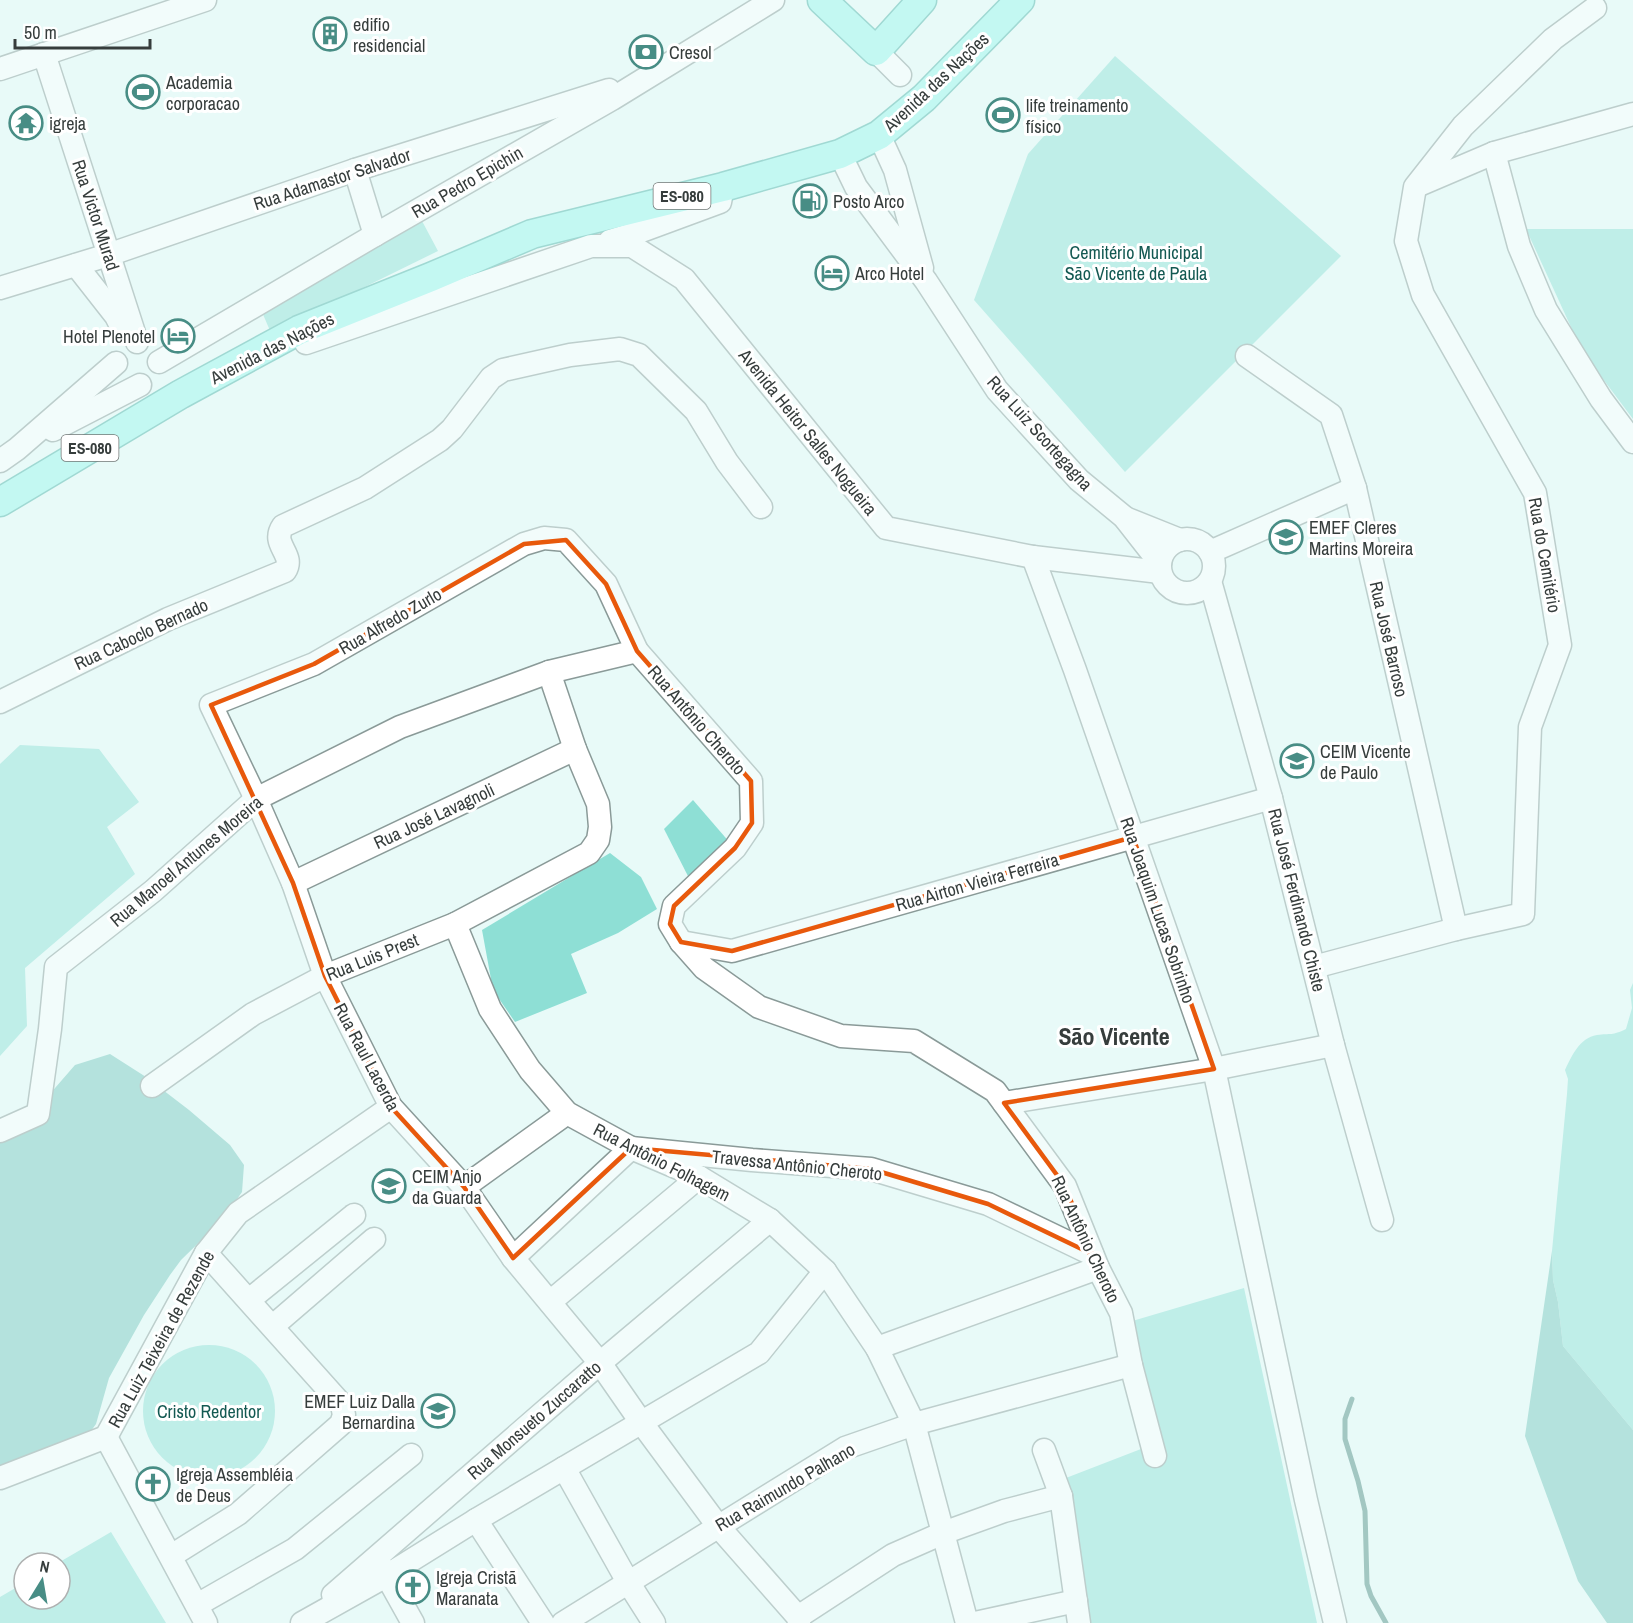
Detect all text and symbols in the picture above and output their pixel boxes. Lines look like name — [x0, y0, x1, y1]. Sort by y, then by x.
scale bar — [15, 12, 150, 50]
place label: edifio residencial — [353, 12, 425, 58]
building icon: edifio residencial — [312, 16, 348, 52]
text: 50 m — [24, 20, 57, 45]
street label: Avenida das Nações — [877, 26, 994, 138]
bank icon: Cresol — [628, 34, 664, 70]
place label: Cresol — [669, 40, 712, 65]
place label: Academia corporacao — [165, 70, 240, 116]
sports icon: Academia corporacao — [125, 74, 161, 110]
place label: life treinamento físico — [1026, 93, 1129, 139]
sports icon: life treinamento físico — [985, 97, 1021, 133]
temple icon: igreja — [8, 105, 44, 141]
place label: igreja — [49, 111, 86, 136]
street label: Rua Pedro Epichin — [407, 140, 527, 224]
street label: Rua Adamastor Salvador — [250, 142, 414, 216]
street label: Rua Victor Murad — [66, 156, 126, 274]
road number: ES-080 — [654, 183, 710, 209]
fuel station icon: Posto Arco — [792, 183, 828, 219]
place label: Posto Arco — [833, 189, 904, 214]
park label: Cemitério Municipal São Vicente de Paula — [1065, 240, 1207, 286]
hotel icon: Arco Hotel — [814, 255, 850, 291]
place label: Arco Hotel — [854, 261, 924, 286]
street label: Avenida das Nações — [205, 306, 338, 390]
hotel icon: Hotel Plenotel — [160, 318, 196, 354]
place label: Hotel Plenotel — [63, 324, 155, 349]
street label: Avenida Heitor Salles Nogueira — [732, 343, 883, 520]
street label: Rua Luiz Scortegagna — [982, 370, 1098, 496]
road number: ES-080 — [62, 435, 118, 461]
street label: Rua do Cemitério — [1523, 495, 1567, 615]
place label: EMEF Cleres Martins Moreira — [1309, 515, 1413, 561]
school or university icon: EMEF Cleres Martins Moreira — [1268, 519, 1304, 555]
street label: Rua José Barroso — [1364, 579, 1414, 699]
street label: Rua Alfredo Zurlo — [334, 581, 446, 661]
street label: Rua Caboclo Bernado — [70, 592, 212, 676]
street label: Rua Antônio Cheroto — [642, 660, 752, 780]
place label: CEIM Vicente de Paulo — [1320, 739, 1411, 785]
school or university icon: CEIM Vicente de Paulo — [1279, 743, 1315, 779]
street label: Rua José Lavagnoli — [370, 777, 498, 855]
street label: Rua Manoel Antunes Moreira — [104, 790, 268, 932]
street label: Rua José Ferdinando Chiste — [1262, 806, 1332, 994]
street label: Rua Joaquim Lucas Sobrinho — [1114, 814, 1202, 1006]
street label: Rua Airton Vieira Ferreira — [892, 847, 1062, 917]
street label: Rua Luis Prest — [322, 927, 422, 987]
street label: Rua Raul Lacerda — [328, 999, 406, 1115]
district label: São Vicente — [1058, 1020, 1170, 1052]
street label: Rua Antônio Folhagem — [589, 1117, 735, 1207]
street label: Travessa Antônio Cheroto — [711, 1144, 883, 1186]
place label: CEIM Anjo da Guarda — [412, 1164, 482, 1210]
school or university icon: CEIM Anjo da Guarda — [371, 1168, 407, 1204]
street label: Rua Antônio Cheroto — [1046, 1171, 1126, 1307]
street label: Rua Luiz Teixeira de Rezende — [102, 1246, 220, 1432]
street label: Rua Monsueto Zuccaratto — [462, 1355, 606, 1485]
place label: EMEF Luiz Dalla Bernardina — [304, 1389, 415, 1435]
school or university icon: EMEF Luiz Dalla Bernardina — [420, 1393, 456, 1429]
park label: Cristo Redentor — [157, 1399, 261, 1424]
street label: Rua Raimundo Palhano — [711, 1437, 859, 1537]
place label: Igreja Assembléia de Deus — [176, 1462, 293, 1508]
church icon: Igreja Assembléia de Deus — [135, 1466, 171, 1502]
north arrow — [12, 1551, 72, 1611]
text: N — [38, 1555, 52, 1578]
place label: Igreja Cristã Maranata — [436, 1565, 516, 1611]
church icon: Igreja Cristã Maranata — [395, 1569, 431, 1605]

